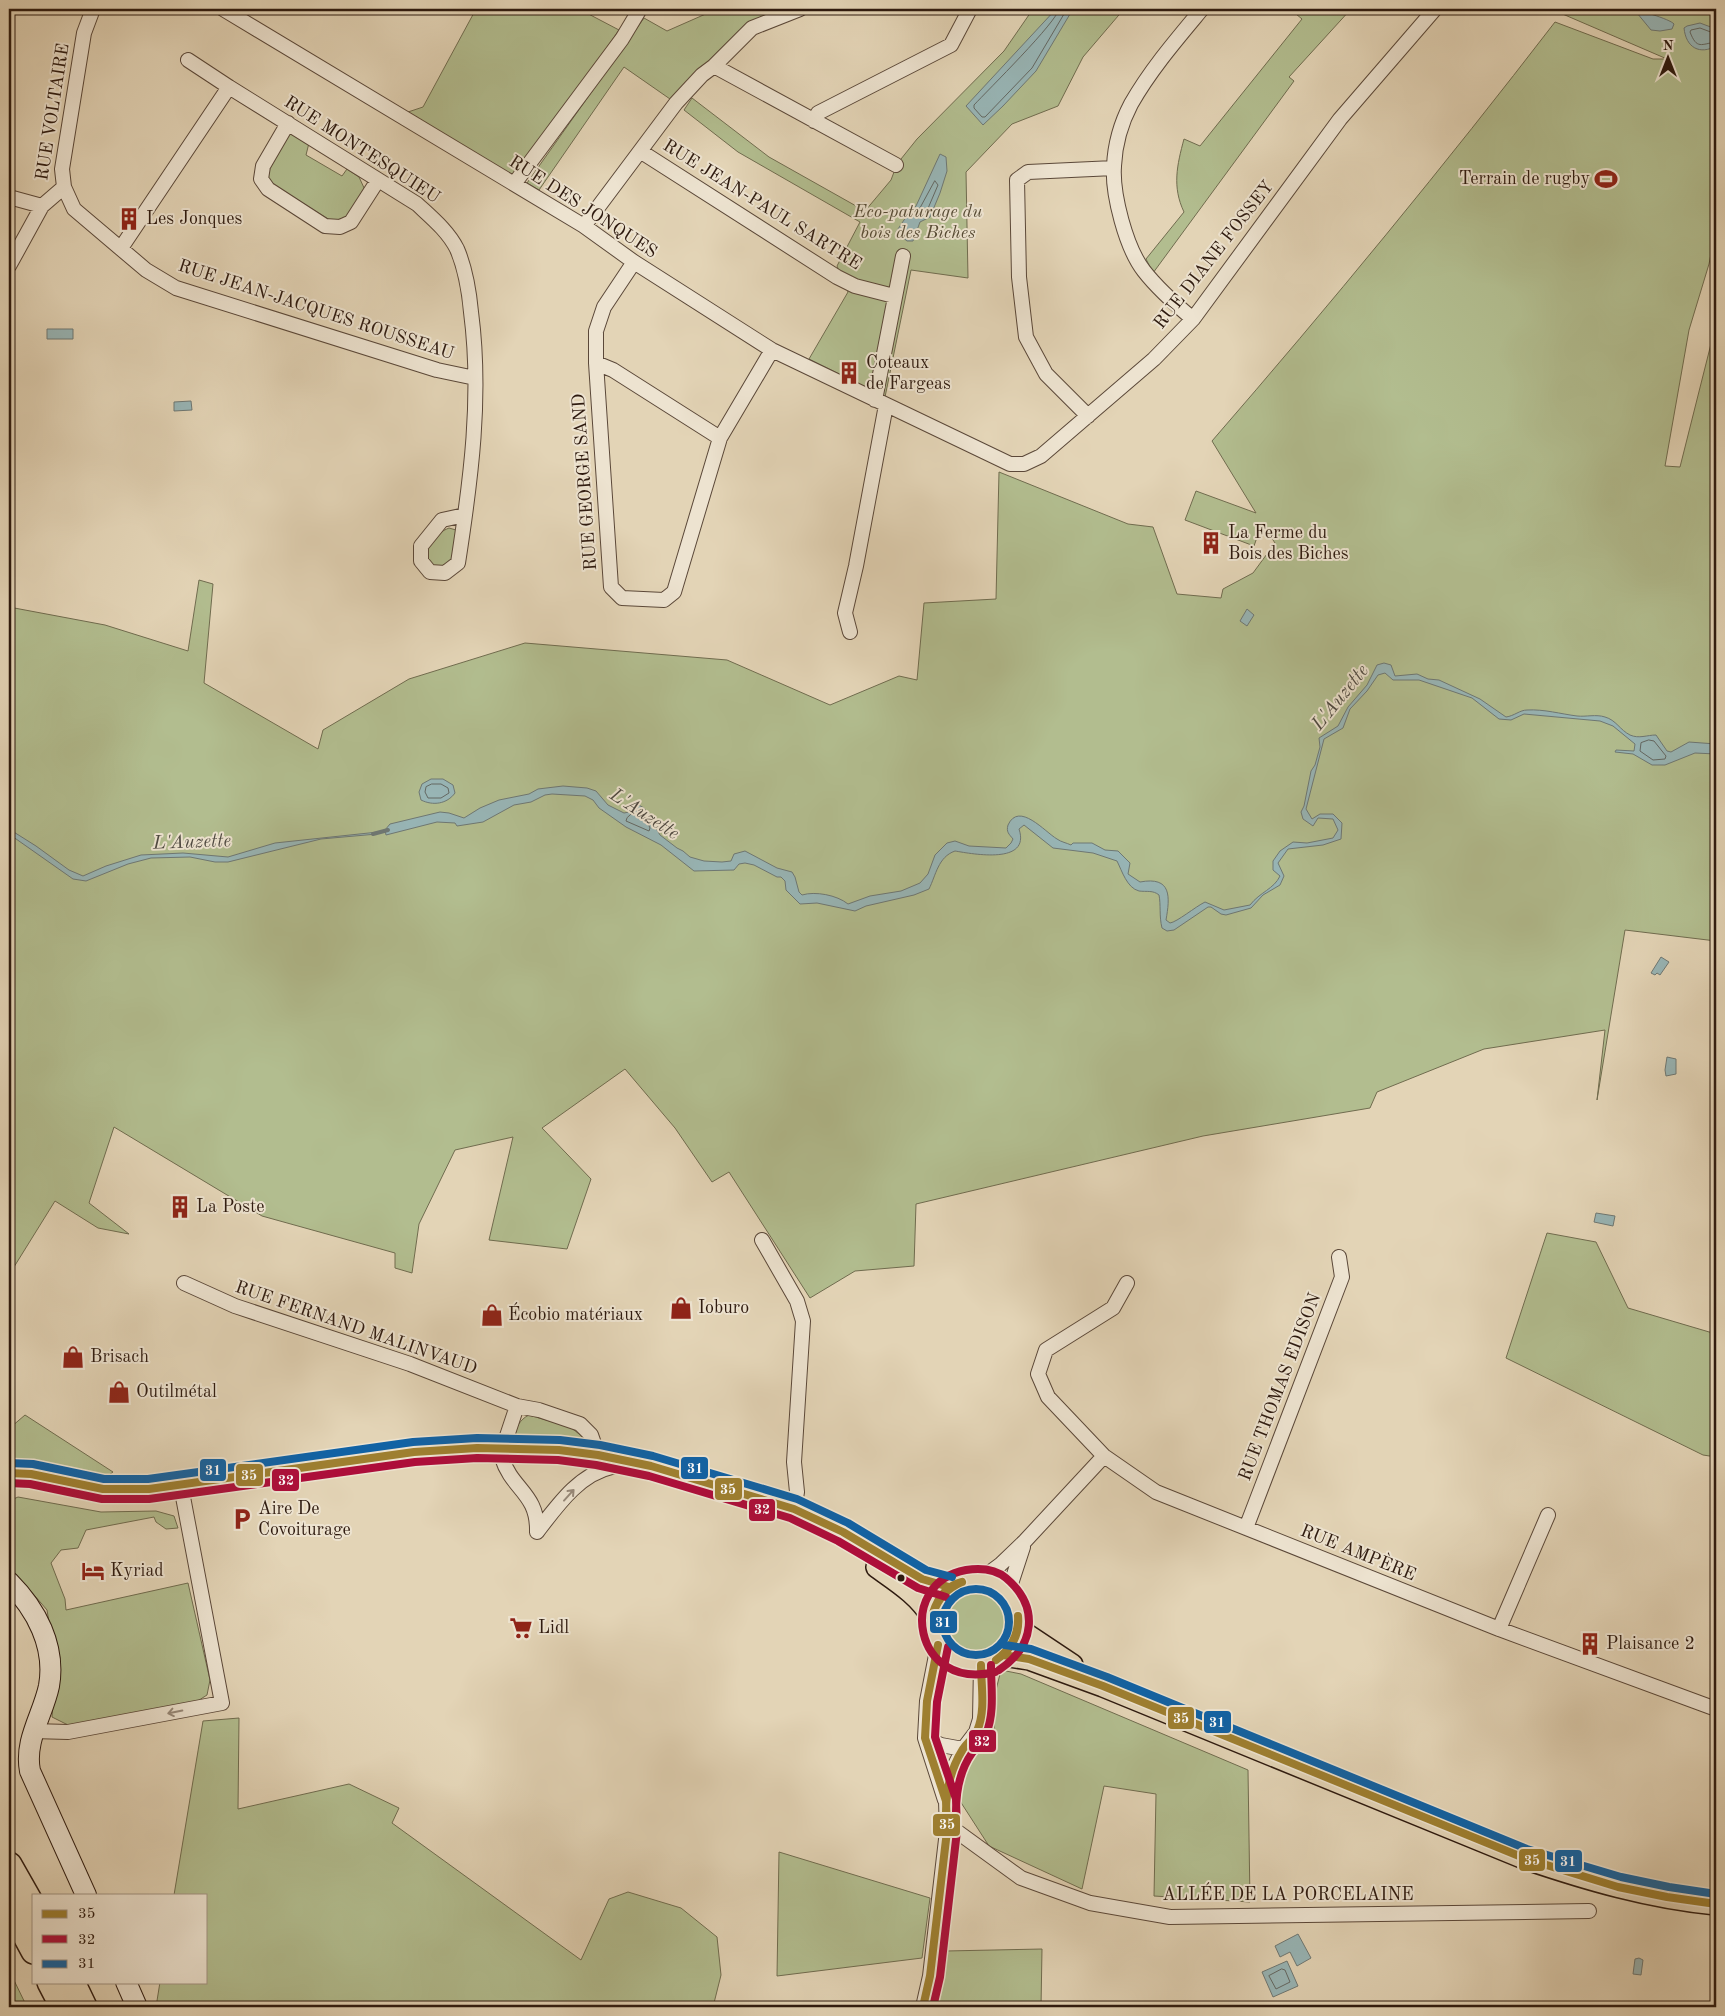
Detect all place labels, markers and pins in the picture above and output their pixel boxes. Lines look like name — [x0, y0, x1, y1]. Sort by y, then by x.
sports icon: Terrain de rugby — [1593, 166, 1619, 192]
place label: Terrain de rugby — [1459, 170, 1590, 188]
building icon: Les Jonques — [116, 206, 142, 232]
place label: Les Jonques — [146, 210, 242, 228]
place label: Coteaux de Fargeas — [866, 354, 951, 393]
building icon: Coteaux de Fargeas — [836, 360, 862, 386]
place label: La Ferme du Bois des Biches — [1228, 524, 1349, 563]
building icon: La Ferme du Bois des Biches — [1198, 530, 1224, 556]
building icon: La Poste — [167, 1194, 193, 1220]
place label: La Poste — [196, 1198, 265, 1216]
shop icon: Ioburo — [668, 1295, 694, 1321]
place label: Ioburo — [698, 1299, 749, 1317]
shop icon: Écobio matériaux — [479, 1302, 505, 1328]
place label: Écobio matériaux — [508, 1302, 643, 1324]
shop icon: Brisach — [60, 1344, 86, 1370]
place label: Brisach — [90, 1348, 149, 1366]
shop icon: Outilmétal — [106, 1379, 132, 1405]
place label: Outilmétal — [136, 1383, 217, 1401]
place label: Aire De Covoiturage — [258, 1500, 351, 1539]
parking icon: Aire De Covoiturage — [229, 1506, 255, 1532]
hotel icon: Kyriad — [80, 1558, 106, 1584]
place label: Kyriad — [110, 1562, 164, 1580]
unlabelled marker — [896, 1573, 906, 1583]
supermarket icon: Lidl — [508, 1615, 534, 1641]
place label: Lidl — [538, 1619, 569, 1637]
building icon: Plaisance 2 — [1577, 1631, 1603, 1657]
place label: Plaisance 2 — [1606, 1635, 1695, 1653]

